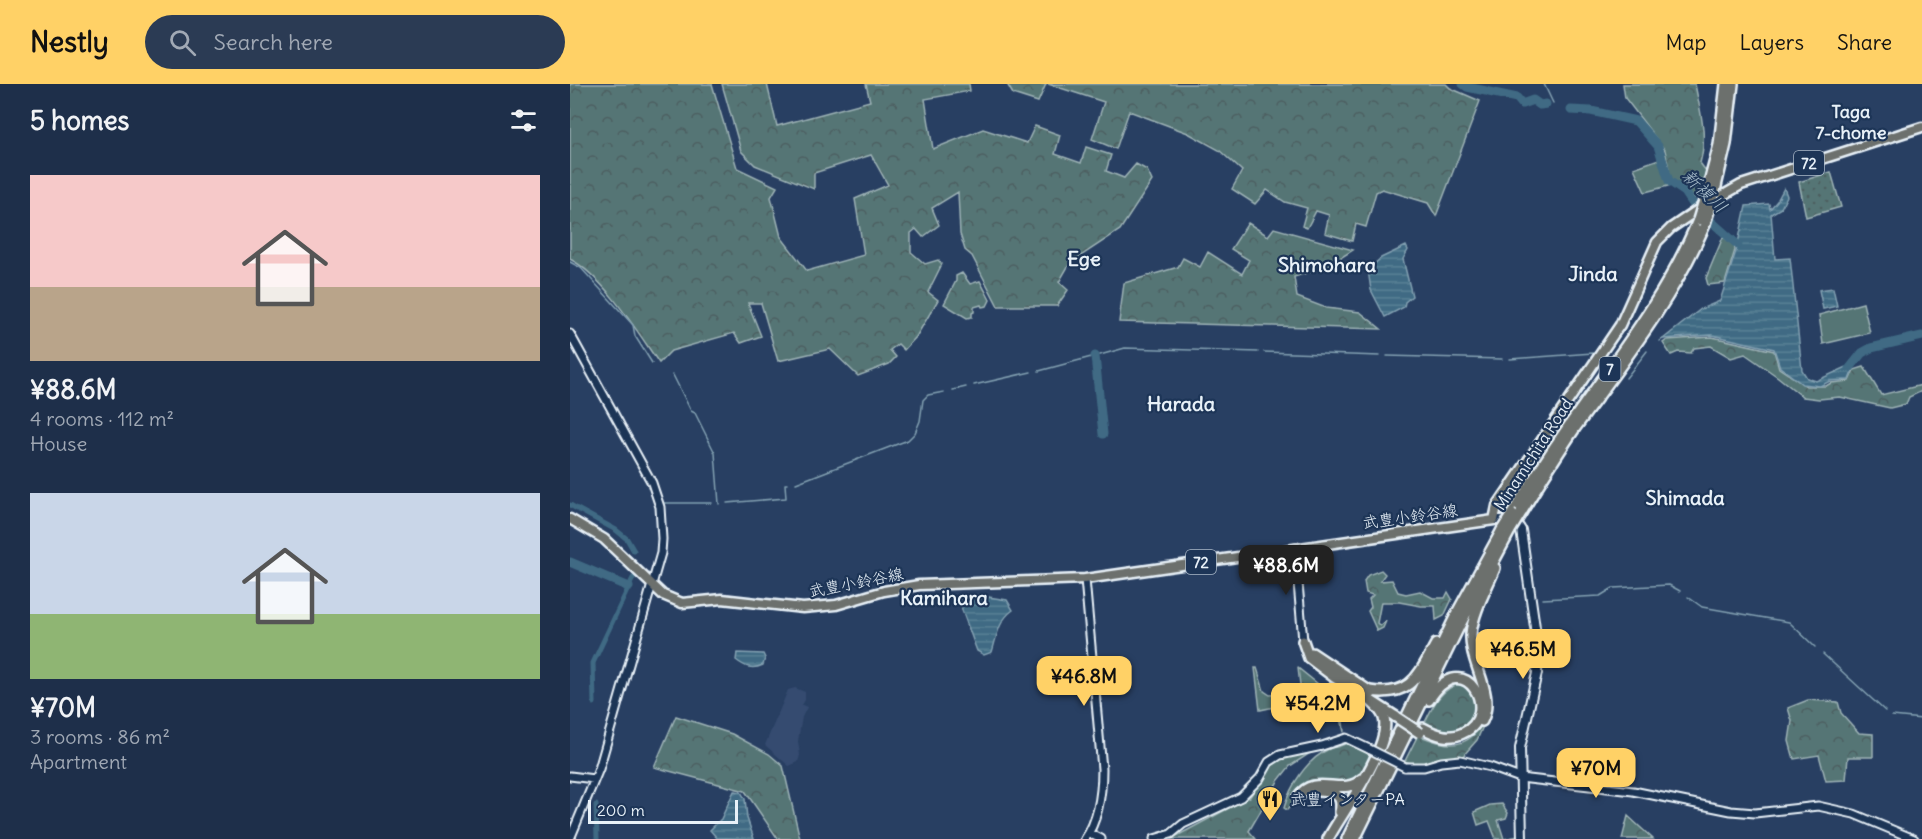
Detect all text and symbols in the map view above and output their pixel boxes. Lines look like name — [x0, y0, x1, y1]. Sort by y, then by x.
search box — [145, 15, 565, 69]
text: Nestly — [30, 24, 109, 60]
icon: search — [166, 26, 199, 59]
text: Search here — [214, 28, 333, 56]
text: Map — [1666, 29, 1706, 56]
text: Layers — [1739, 29, 1804, 56]
text: Share — [1837, 29, 1892, 56]
district label: Taga 7-chome — [1815, 100, 1887, 144]
text: 5 homes — [30, 104, 129, 137]
icon: filters — [507, 104, 540, 137]
road number: 72 — [1794, 151, 1824, 175]
water label: 新複川 — [1678, 164, 1732, 218]
icon: home — [231, 214, 339, 322]
district label: Ege — [1067, 246, 1101, 271]
district label: Shimohara — [1278, 252, 1377, 277]
district label: Jinda — [1568, 261, 1618, 286]
road number: 7 — [1600, 357, 1620, 381]
text: ¥88.6M — [30, 373, 117, 406]
district label: Harada — [1147, 391, 1216, 416]
street label: Minamichita Road — [1489, 394, 1577, 514]
text: 4 rooms · 112 m² — [30, 406, 174, 431]
text: House — [30, 431, 87, 456]
district label: Shimada — [1645, 485, 1725, 510]
street label: 武豊小鈴谷線 — [1361, 499, 1459, 533]
icon: home — [231, 532, 339, 640]
pin: ¥88.6M — [1237, 545, 1335, 596]
road number: 72 — [1186, 550, 1216, 574]
text: ¥88.6M — [1253, 552, 1319, 577]
street label: 武豊小鈴谷線 — [807, 563, 905, 601]
district label: Kamihara — [900, 585, 989, 610]
pin: ¥46.5M — [1474, 629, 1572, 680]
text: ¥46.5M — [1490, 636, 1556, 661]
pin: ¥46.8M — [1035, 656, 1133, 707]
text: ¥46.8M — [1051, 663, 1117, 688]
pin: ¥54.2M — [1269, 683, 1367, 734]
text: ¥54.2M — [1285, 690, 1351, 715]
text: ¥70M — [30, 691, 96, 724]
text: 3 rooms · 86 m² — [30, 724, 170, 749]
pin: ¥70M — [1560, 748, 1632, 799]
text: Apartment — [30, 749, 127, 774]
text: ¥70M — [1571, 755, 1621, 780]
restaurant icon: 武豊インターPA — [1255, 784, 1285, 822]
place label: 武豊インターPA — [1290, 789, 1405, 809]
scale bar — [588, 797, 738, 824]
text: 200 m — [597, 800, 645, 820]

